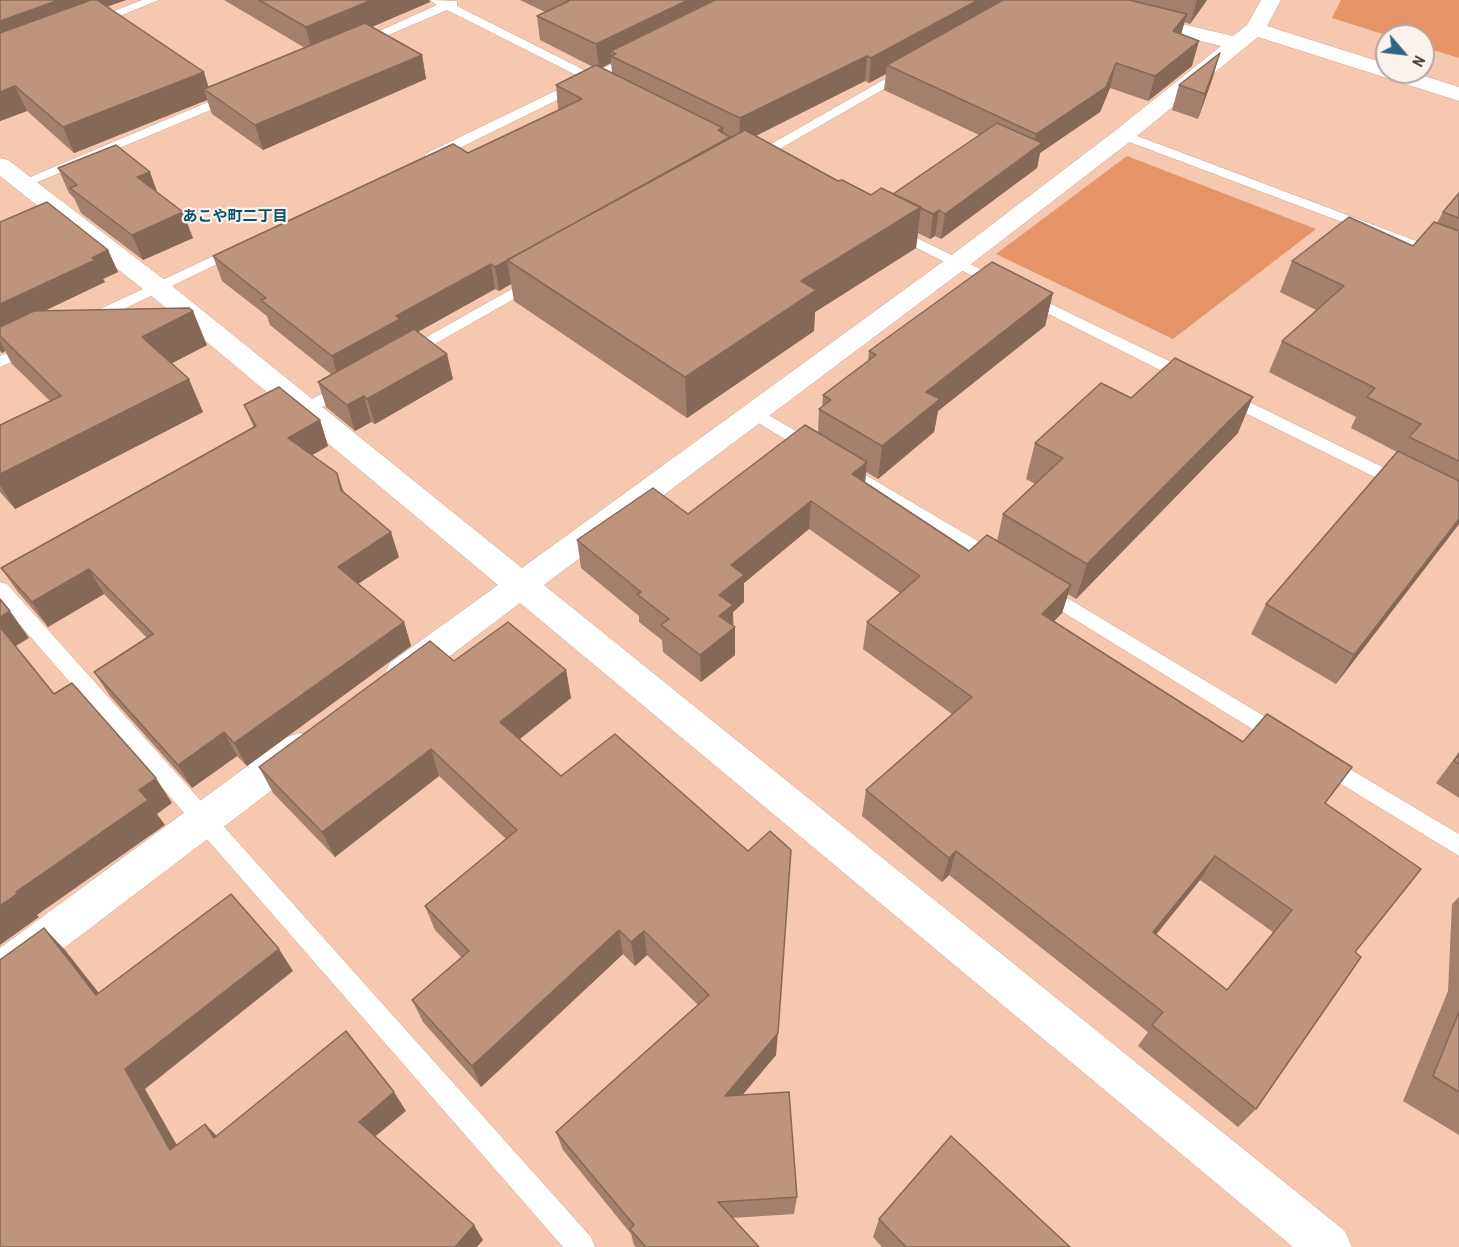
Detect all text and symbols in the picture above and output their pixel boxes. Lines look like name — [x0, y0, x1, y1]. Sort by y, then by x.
north arrow — [1375, 24, 1435, 84]
text: N — [1407, 52, 1431, 71]
district label: あこや町二丁目 — [183, 208, 287, 226]

